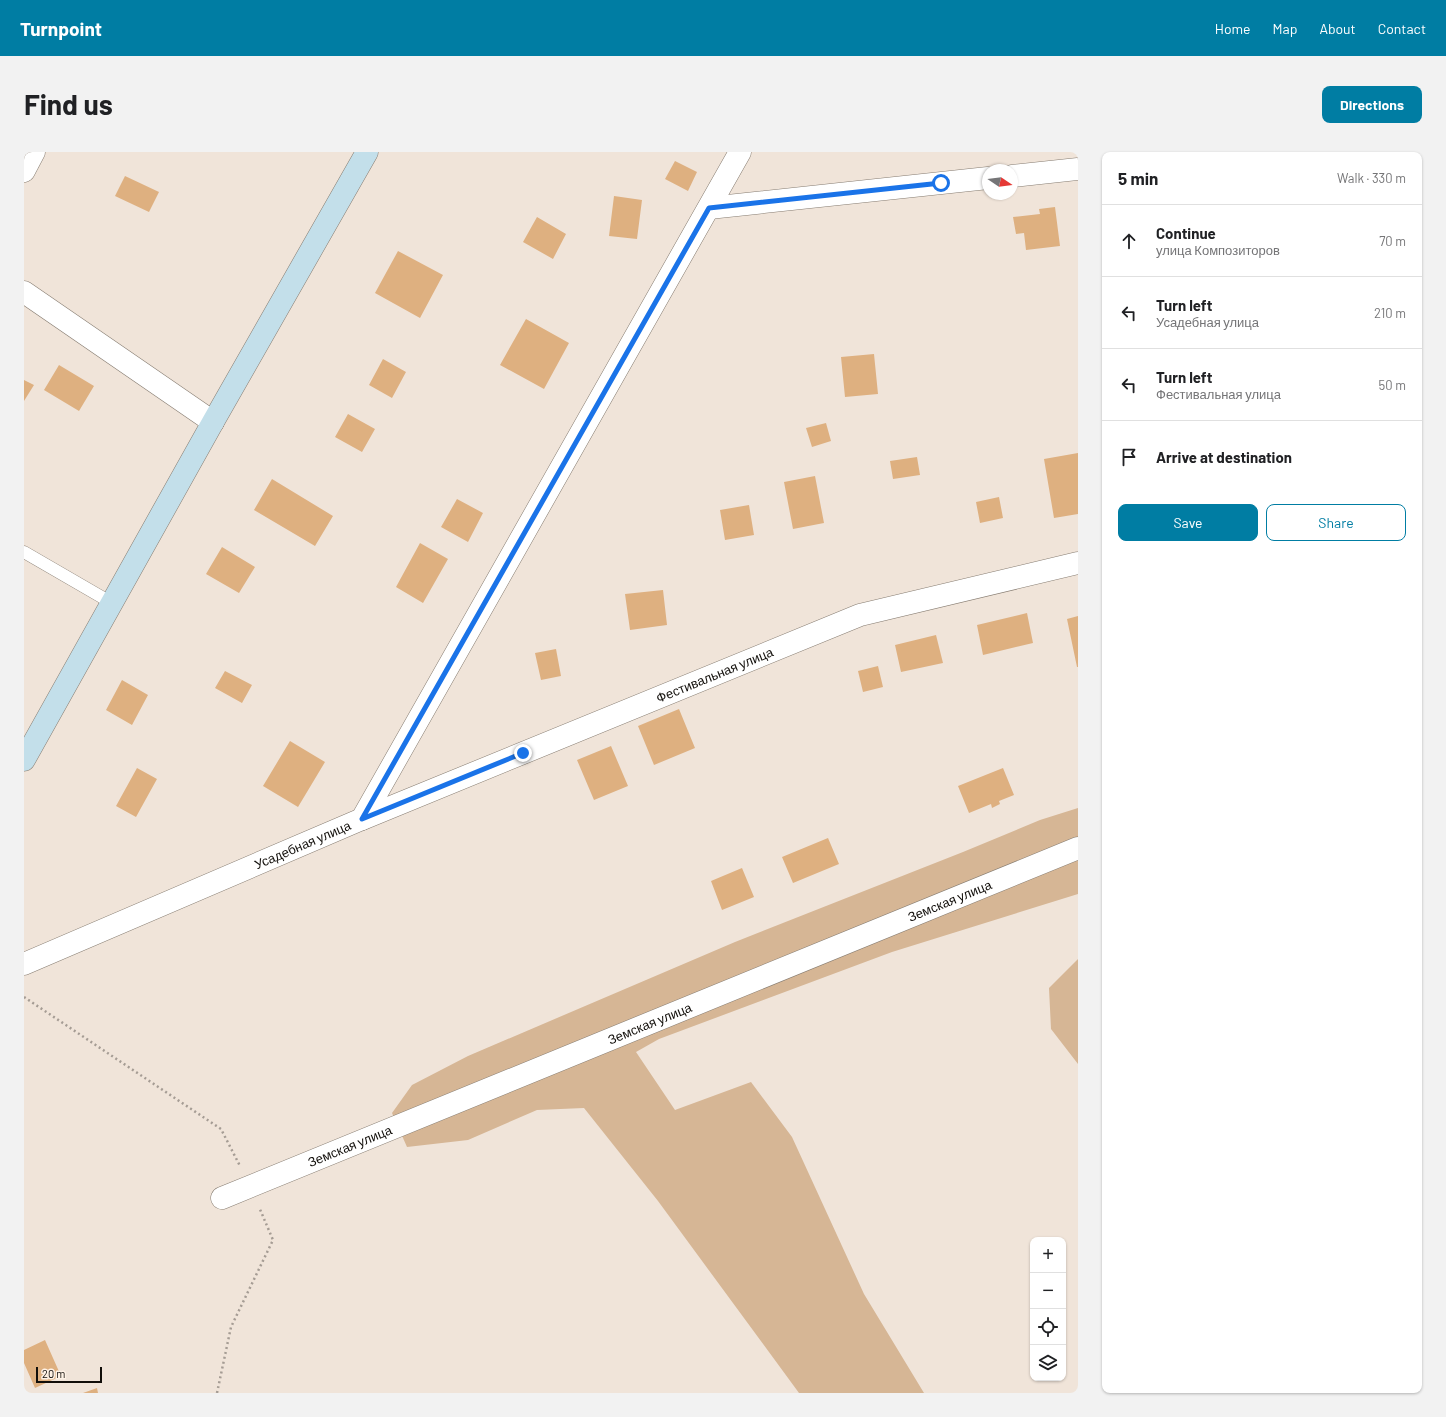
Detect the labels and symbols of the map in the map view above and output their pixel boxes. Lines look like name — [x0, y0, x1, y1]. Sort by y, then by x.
north arrow — [982, 164, 1018, 200]
route start — [932, 174, 950, 192]
street label: Фестивальная улица — [654, 643, 776, 706]
route end — [514, 744, 532, 762]
street label: Усадебная улица — [252, 817, 354, 872]
street label: Земская улица — [905, 876, 995, 925]
street label: Земская улица — [605, 999, 695, 1047]
street label: Земская улица — [305, 1121, 395, 1170]
scale bar — [36, 1365, 102, 1384]

